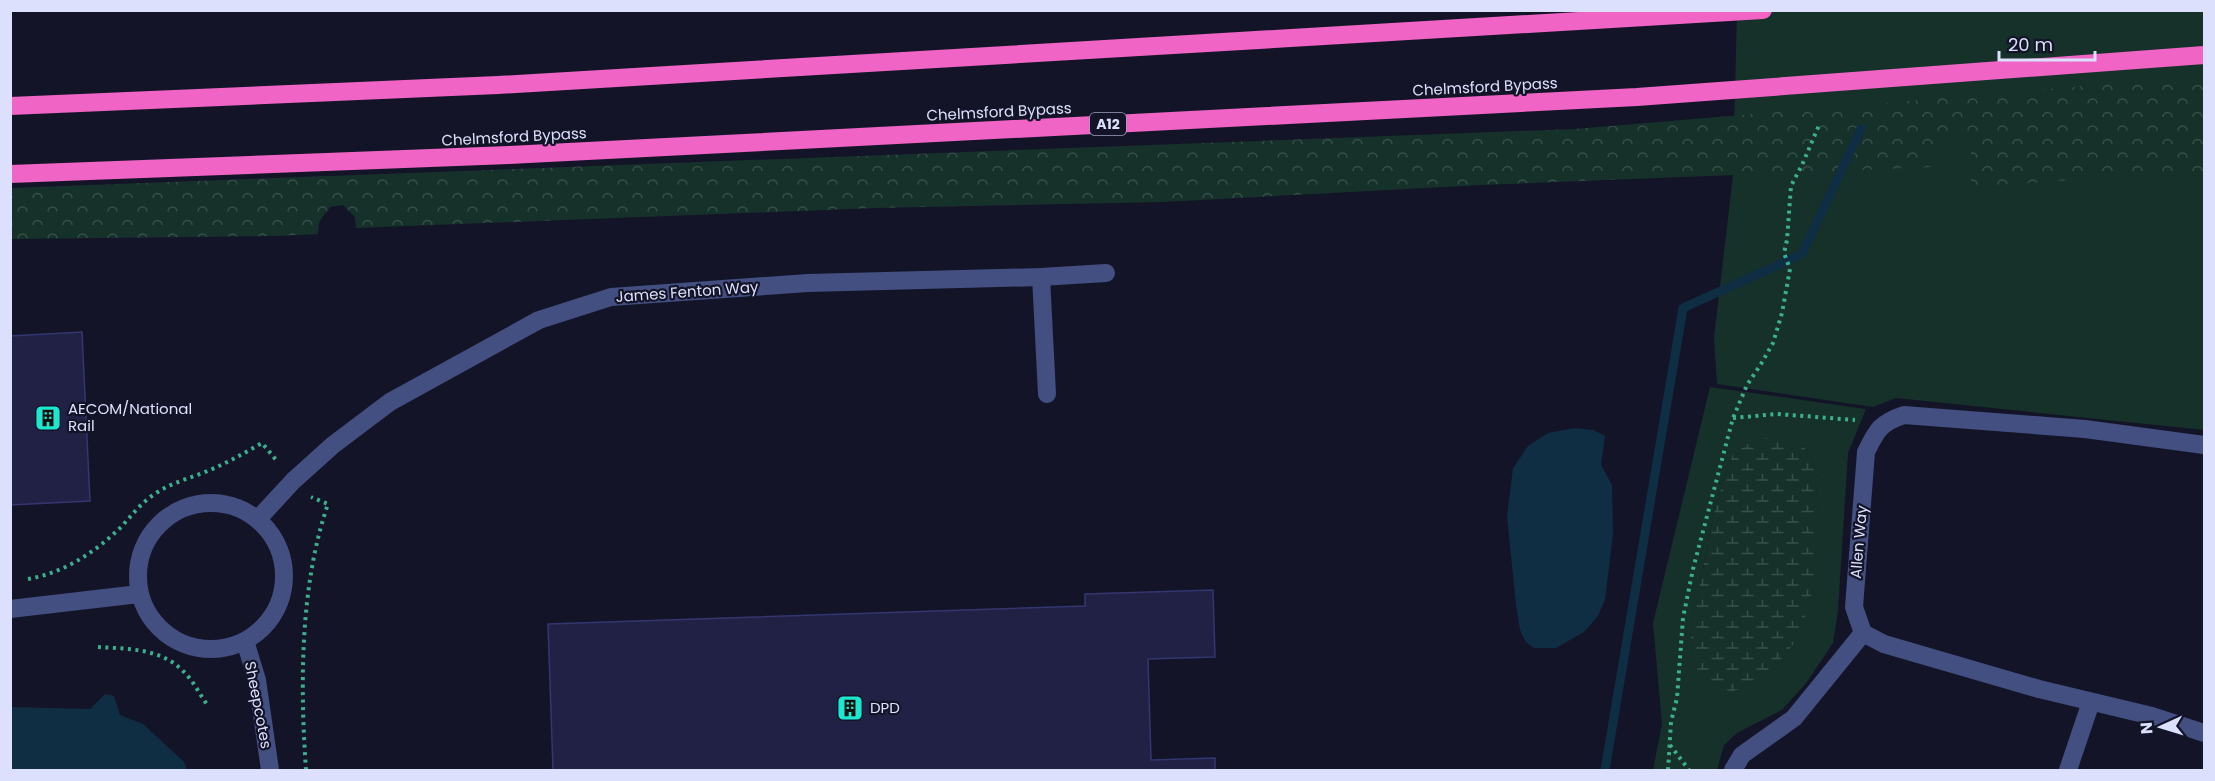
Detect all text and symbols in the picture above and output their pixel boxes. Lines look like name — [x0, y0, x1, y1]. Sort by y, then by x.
scale bar — [1999, 24, 2095, 62]
text: 20 m — [2008, 32, 2053, 57]
street label: Chelmsford Bypass — [1412, 72, 1558, 101]
street label: Chelmsford Bypass — [926, 97, 1072, 126]
road number: A12 — [1090, 113, 1126, 135]
street label: Chelmsford Bypass — [441, 122, 587, 151]
street label: James Fenton Way — [615, 276, 760, 307]
place label: AECOM/National Rail — [68, 398, 192, 436]
building icon: AECOM/National Rail — [33, 403, 63, 433]
street label: Allen Way — [1845, 504, 1872, 580]
street label: Sheepcotes — [240, 659, 277, 750]
building icon: DPD — [835, 693, 865, 723]
place label: DPD — [870, 697, 900, 718]
north arrow — [2131, 697, 2191, 757]
text: N — [2135, 721, 2158, 735]

